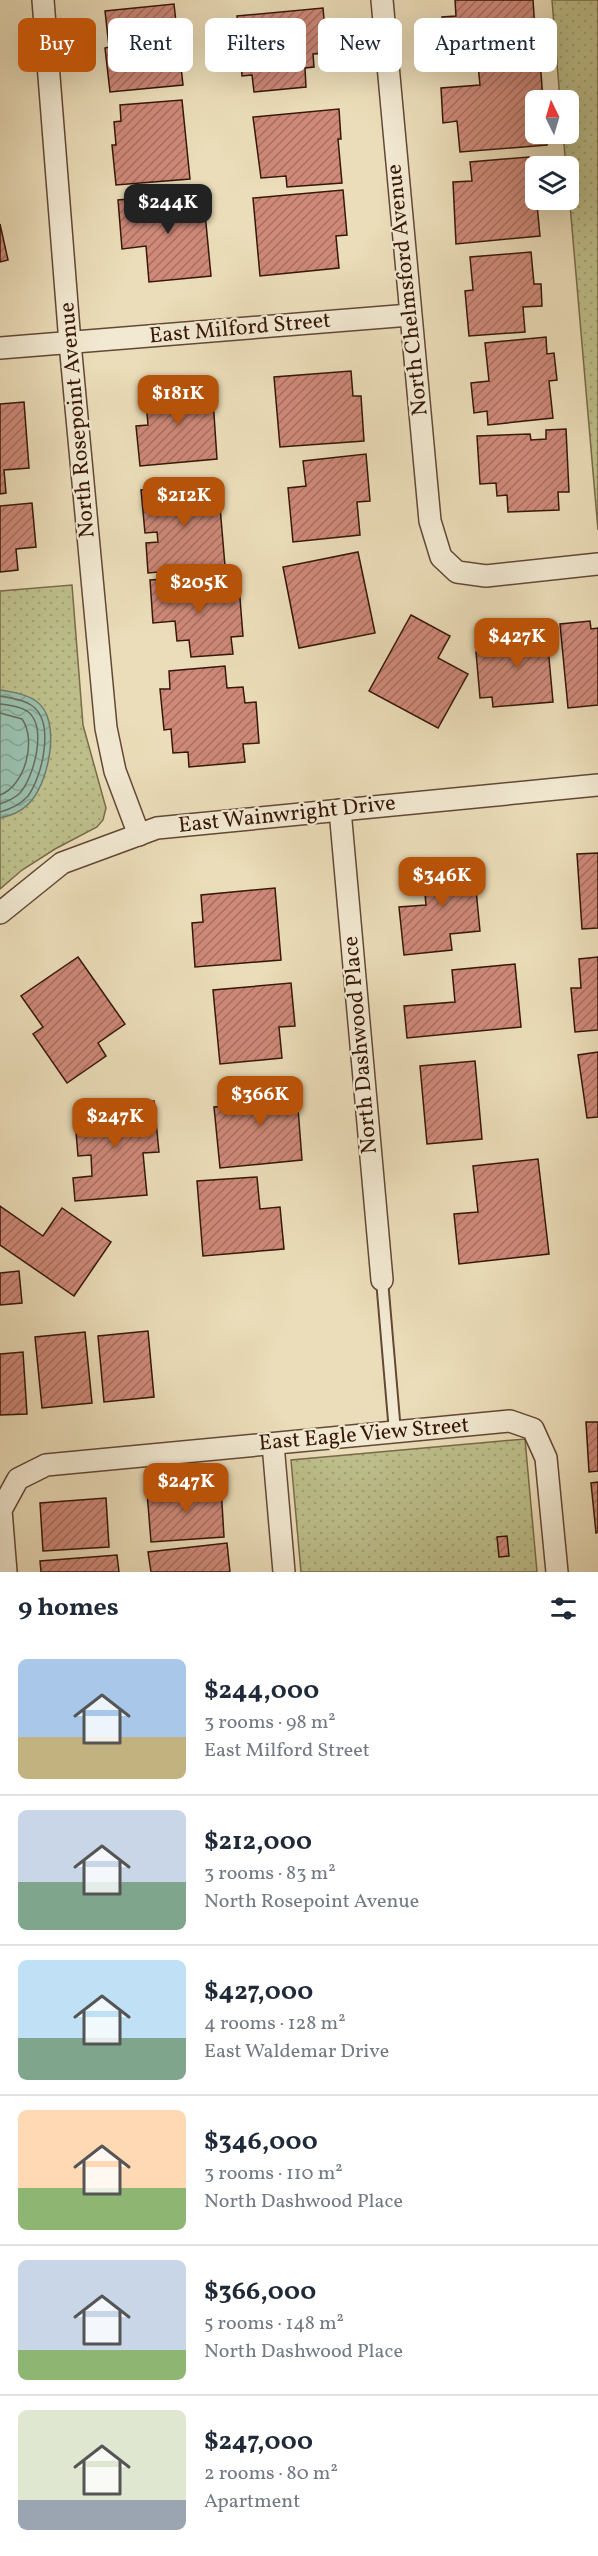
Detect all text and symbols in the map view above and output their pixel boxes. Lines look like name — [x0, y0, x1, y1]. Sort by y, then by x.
chip: Buy — [18, 18, 96, 72]
chip: Rent — [108, 18, 193, 72]
chip: Filters — [205, 18, 306, 72]
chip: New — [318, 18, 402, 72]
chip: Apartment — [414, 18, 557, 72]
north arrow — [525, 90, 579, 144]
map controls — [525, 90, 579, 210]
button: layers — [525, 156, 579, 210]
street label: North Chelmsford Avenue — [379, 163, 437, 417]
pin: $244K — [126, 184, 210, 235]
text: $244K — [138, 189, 198, 217]
street label: North Rosepoint Avenue — [52, 301, 104, 539]
street label: East Milford Street — [148, 306, 332, 352]
pin: $181K — [136, 375, 220, 426]
text: $181K — [152, 380, 204, 408]
pin: $212K — [142, 477, 226, 528]
text: $212K — [157, 482, 211, 510]
pin: $205K — [157, 564, 241, 615]
text: $205K — [170, 569, 228, 597]
pin: $427K — [475, 618, 559, 669]
text: $427K — [488, 623, 546, 651]
street label: East Wainwright Drive — [177, 788, 397, 842]
pin: $346K — [400, 857, 484, 908]
text: $346K — [413, 862, 471, 890]
street label: North Dashwood Place — [336, 935, 386, 1155]
pin: $366K — [218, 1076, 302, 1127]
text: $366K — [231, 1081, 289, 1109]
pin: $247K — [73, 1098, 157, 1149]
text: $247K — [86, 1103, 144, 1131]
street label: East Eagle View Street — [257, 1410, 471, 1460]
pin: $247K — [144, 1463, 228, 1514]
text: $247K — [157, 1468, 215, 1496]
text: 9 homes — [18, 1590, 119, 1626]
icon: filters — [547, 1592, 580, 1625]
text: $244,000 — [204, 1673, 319, 1709]
icon: home — [66, 1683, 138, 1755]
text: 3 rooms · 98 m² — [204, 1709, 336, 1737]
text: East Milford Street — [204, 1737, 370, 1765]
text: $212,000 — [204, 1824, 312, 1860]
icon: home — [66, 1834, 138, 1906]
text: 3 rooms · 83 m² — [204, 1860, 336, 1888]
text: North Rosepoint Avenue — [204, 1888, 419, 1916]
text: $427,000 — [204, 1974, 313, 2010]
icon: home — [66, 1984, 138, 2056]
text: 4 rooms · 128 m² — [204, 2010, 346, 2038]
text: East Waldemar Drive — [204, 2038, 389, 2066]
text: $346,000 — [204, 2124, 318, 2160]
icon: home — [66, 2134, 138, 2206]
text: 3 rooms · 110 m² — [204, 2160, 343, 2188]
text: North Dashwood Place — [204, 2188, 403, 2216]
text: $366,000 — [204, 2274, 316, 2310]
icon: home — [66, 2284, 138, 2356]
text: 5 rooms · 148 m² — [204, 2310, 344, 2338]
text: North Dashwood Place — [204, 2338, 403, 2366]
text: $247,000 — [204, 2424, 313, 2460]
icon: home — [66, 2434, 138, 2506]
text: 2 rooms · 80 m² — [204, 2460, 338, 2488]
text: Apartment — [204, 2488, 300, 2516]

